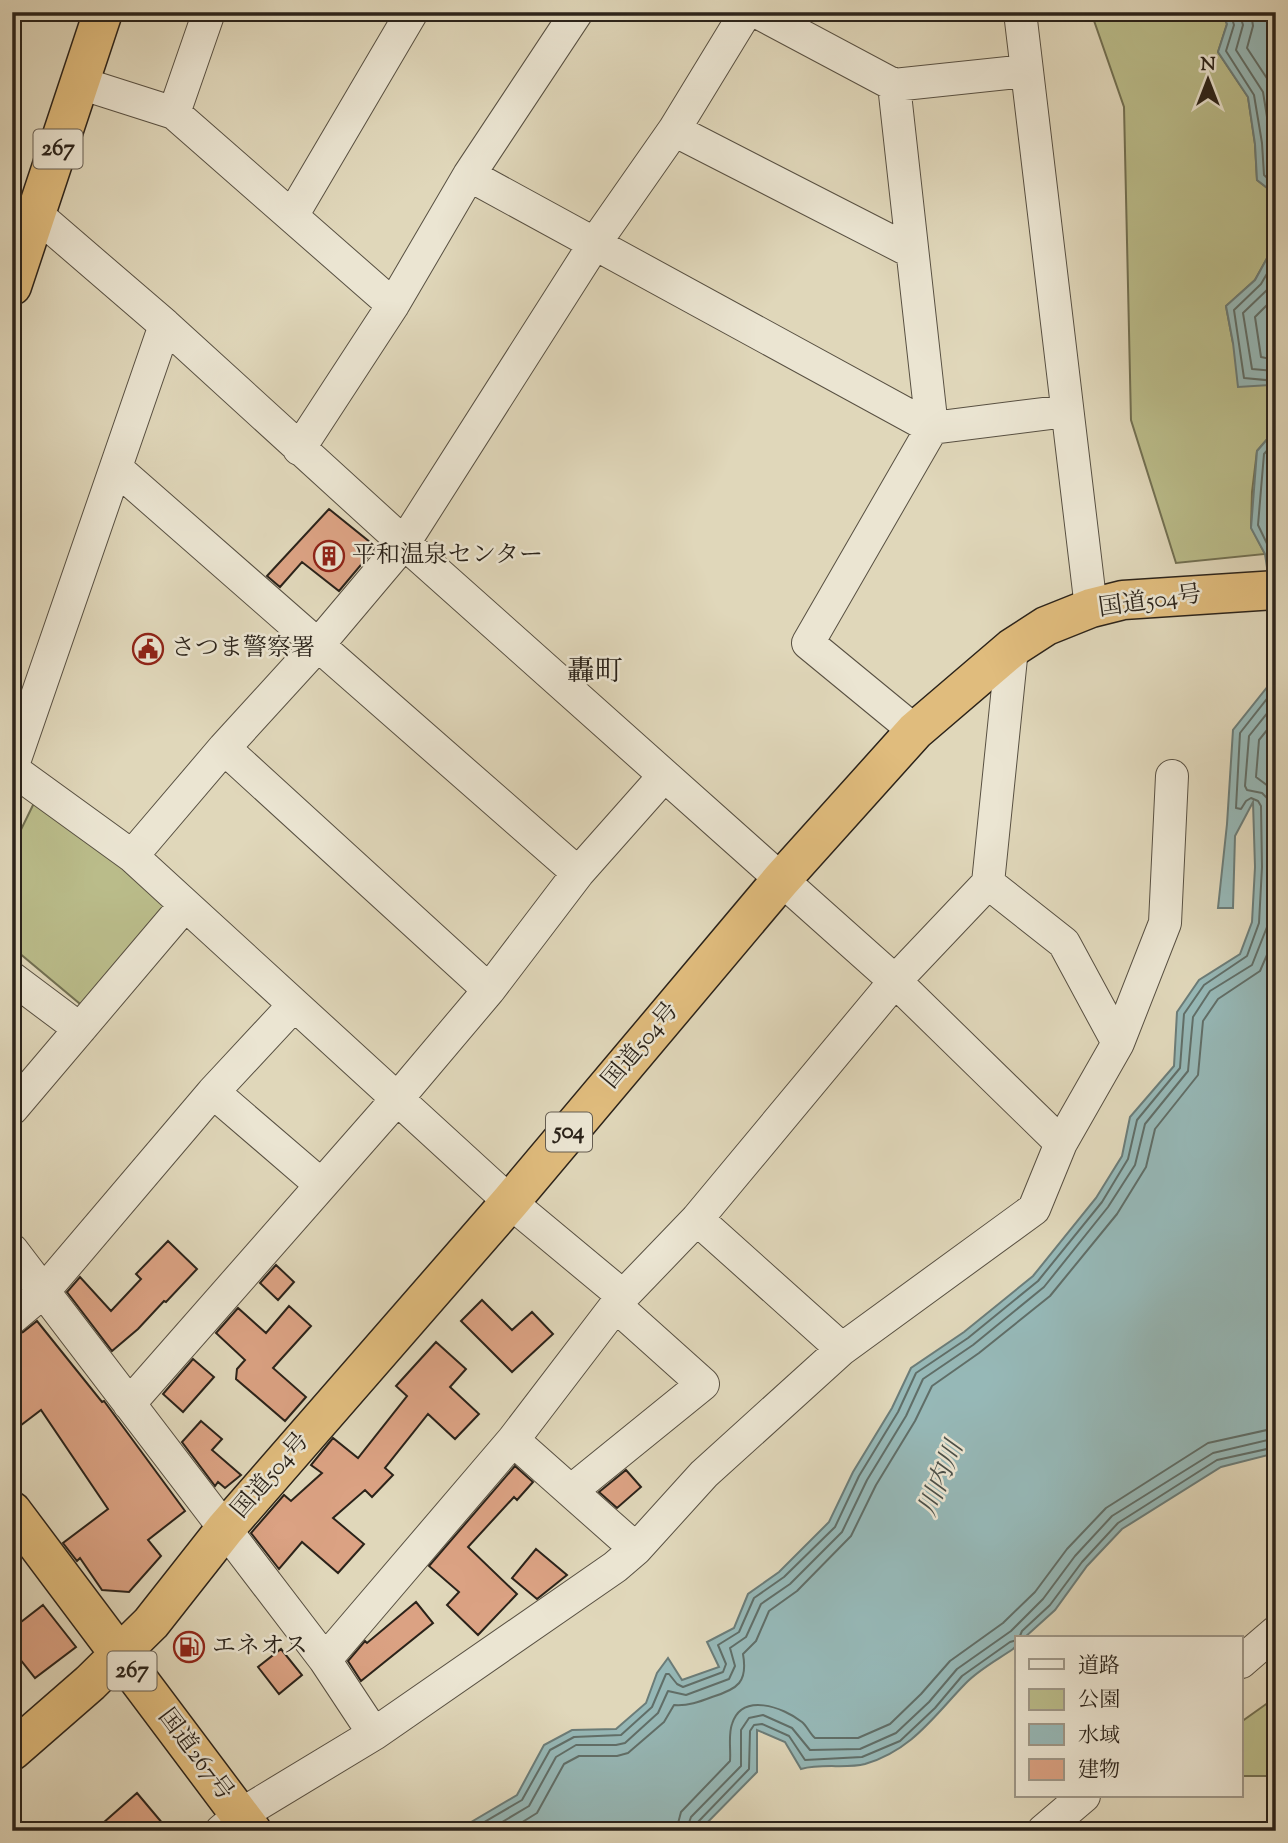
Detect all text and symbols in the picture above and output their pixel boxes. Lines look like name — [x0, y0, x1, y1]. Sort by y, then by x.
north arrow — [1172, 46, 1242, 116]
text: N — [1200, 52, 1216, 79]
road number: 267 — [34, 130, 82, 168]
building icon: 平和温泉センター — [312, 539, 346, 573]
place label: 平和温泉センター — [352, 539, 543, 573]
street label: 国道504号 — [1096, 578, 1204, 626]
public building icon: さつま警察署 — [131, 632, 165, 666]
place label: さつま警察署 — [171, 632, 315, 666]
district label: 轟町 — [567, 653, 623, 693]
street label: 国道504号 — [595, 995, 687, 1097]
road number: 504 — [546, 1112, 592, 1152]
street label: 国道504号 — [224, 1426, 318, 1526]
water label: 川内川 — [910, 1433, 975, 1522]
fuel station icon: エネオス — [172, 1630, 206, 1664]
place label: エネオス — [212, 1630, 308, 1664]
legend — [1015, 1636, 1242, 1798]
road number: 267 — [108, 1652, 156, 1690]
text: 道路 — [1078, 1652, 1120, 1682]
text: 公園 — [1078, 1686, 1120, 1716]
street label: 国道267号 — [149, 1702, 241, 1808]
text: 水域 — [1078, 1722, 1120, 1752]
text: 建物 — [1078, 1756, 1120, 1786]

